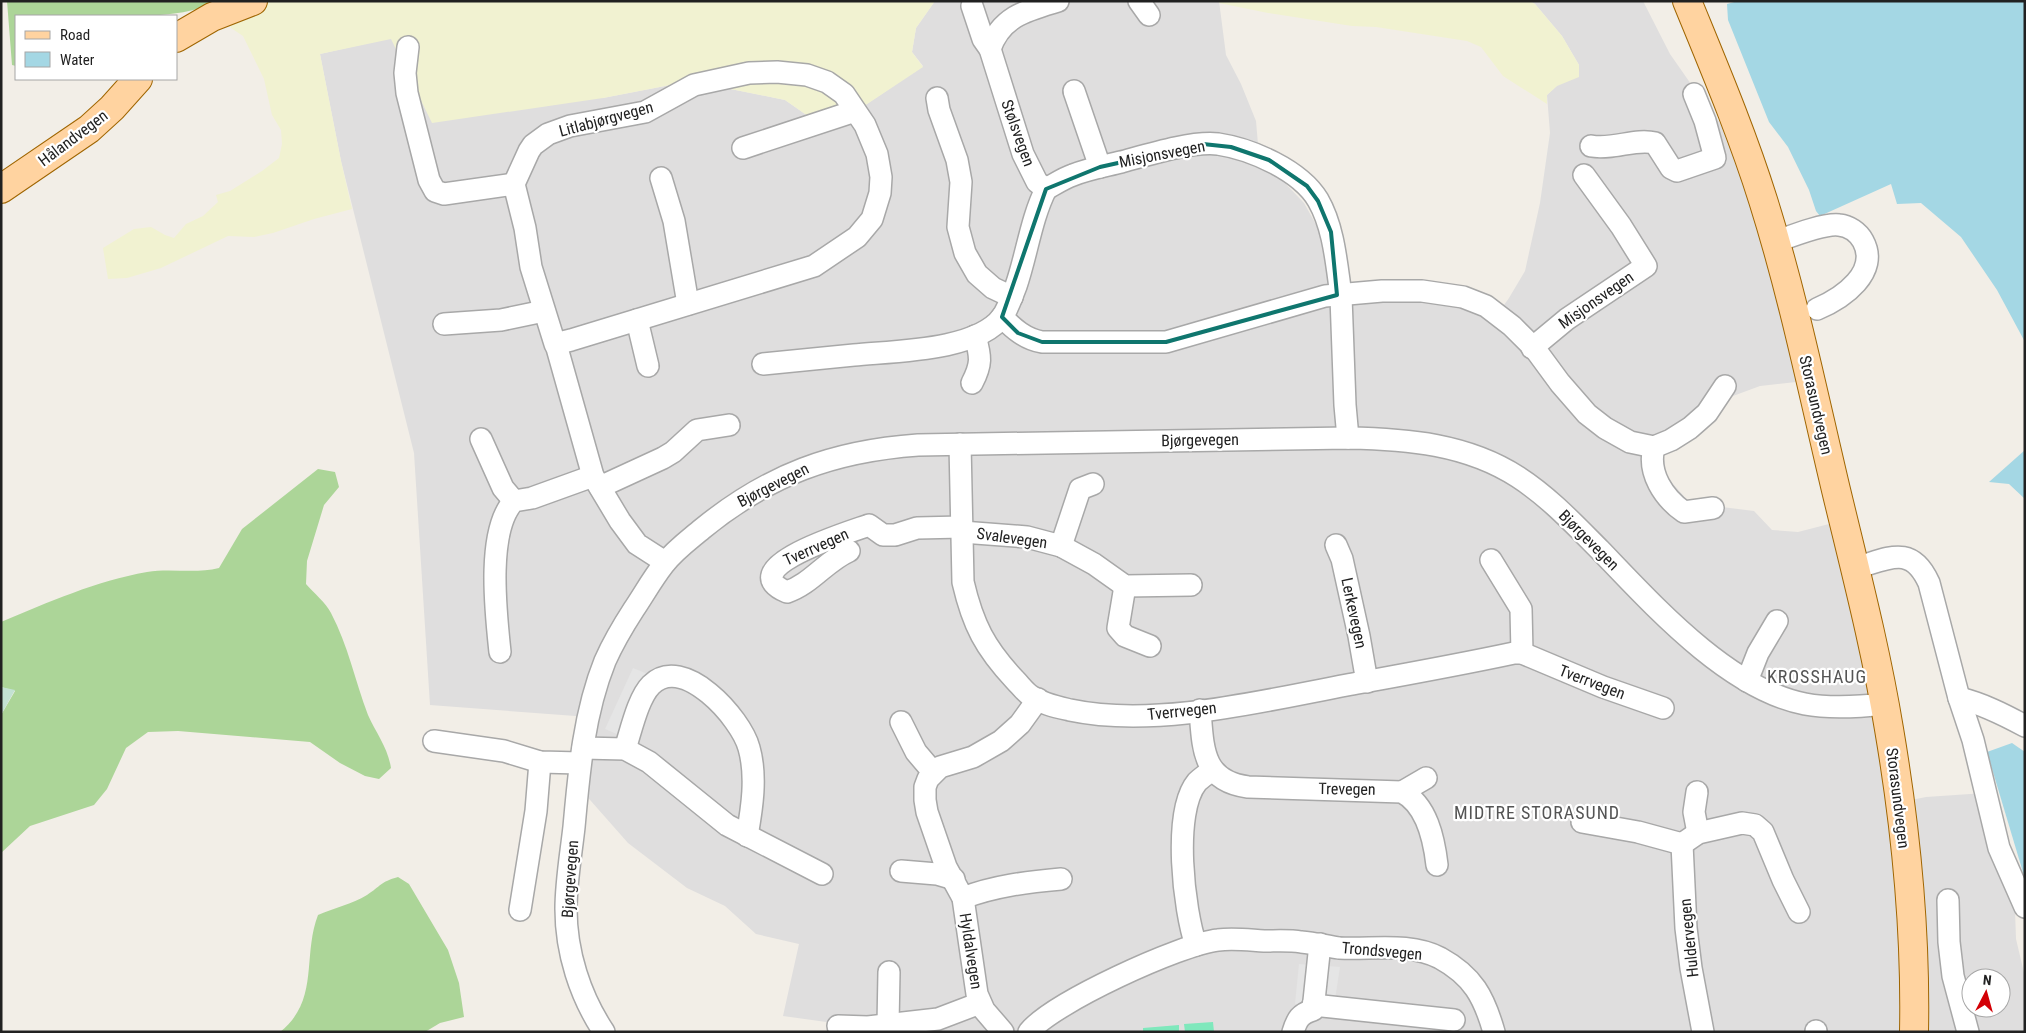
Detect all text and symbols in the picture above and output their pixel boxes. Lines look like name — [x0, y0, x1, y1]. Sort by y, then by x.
legend — [15, 15, 178, 80]
text: Road — [60, 26, 90, 44]
text: Water — [60, 51, 95, 69]
street label: Litlabjørgvegen — [557, 97, 655, 141]
street label: Stølsvegen — [997, 97, 1039, 169]
street label: Hålandvegen — [35, 106, 111, 170]
street label: Misjonsvegen — [1117, 136, 1207, 172]
street label: Misjonsvegen — [1555, 267, 1637, 333]
street label: Storasundvegen — [1795, 354, 1837, 456]
street label: Bjørgevegen — [1161, 430, 1239, 450]
street label: Bjørgevegen — [734, 459, 812, 511]
street label: Bjørgevegen — [1555, 506, 1623, 574]
street label: Tverrvegen — [780, 524, 852, 570]
street label: Svalevegen — [975, 524, 1049, 552]
street label: Lerkevegen — [1337, 576, 1371, 650]
street label: Tverrvegen — [1556, 661, 1628, 703]
district label: KROSSHAUG — [1767, 666, 1867, 687]
street label: Tverrvegen — [1147, 698, 1217, 724]
street label: Storasundvegen — [1882, 747, 1914, 849]
street label: Trevegen — [1318, 779, 1376, 799]
district label: MIDTRE STORASUND — [1454, 802, 1620, 823]
street label: Bjørgevegen — [558, 840, 582, 918]
street label: Huldervegen — [1675, 898, 1703, 978]
street label: Hyldalvegen — [956, 912, 986, 990]
street label: Trondsvegen — [1341, 938, 1423, 964]
north arrow — [1961, 968, 2011, 1018]
text: N — [1982, 972, 1992, 988]

